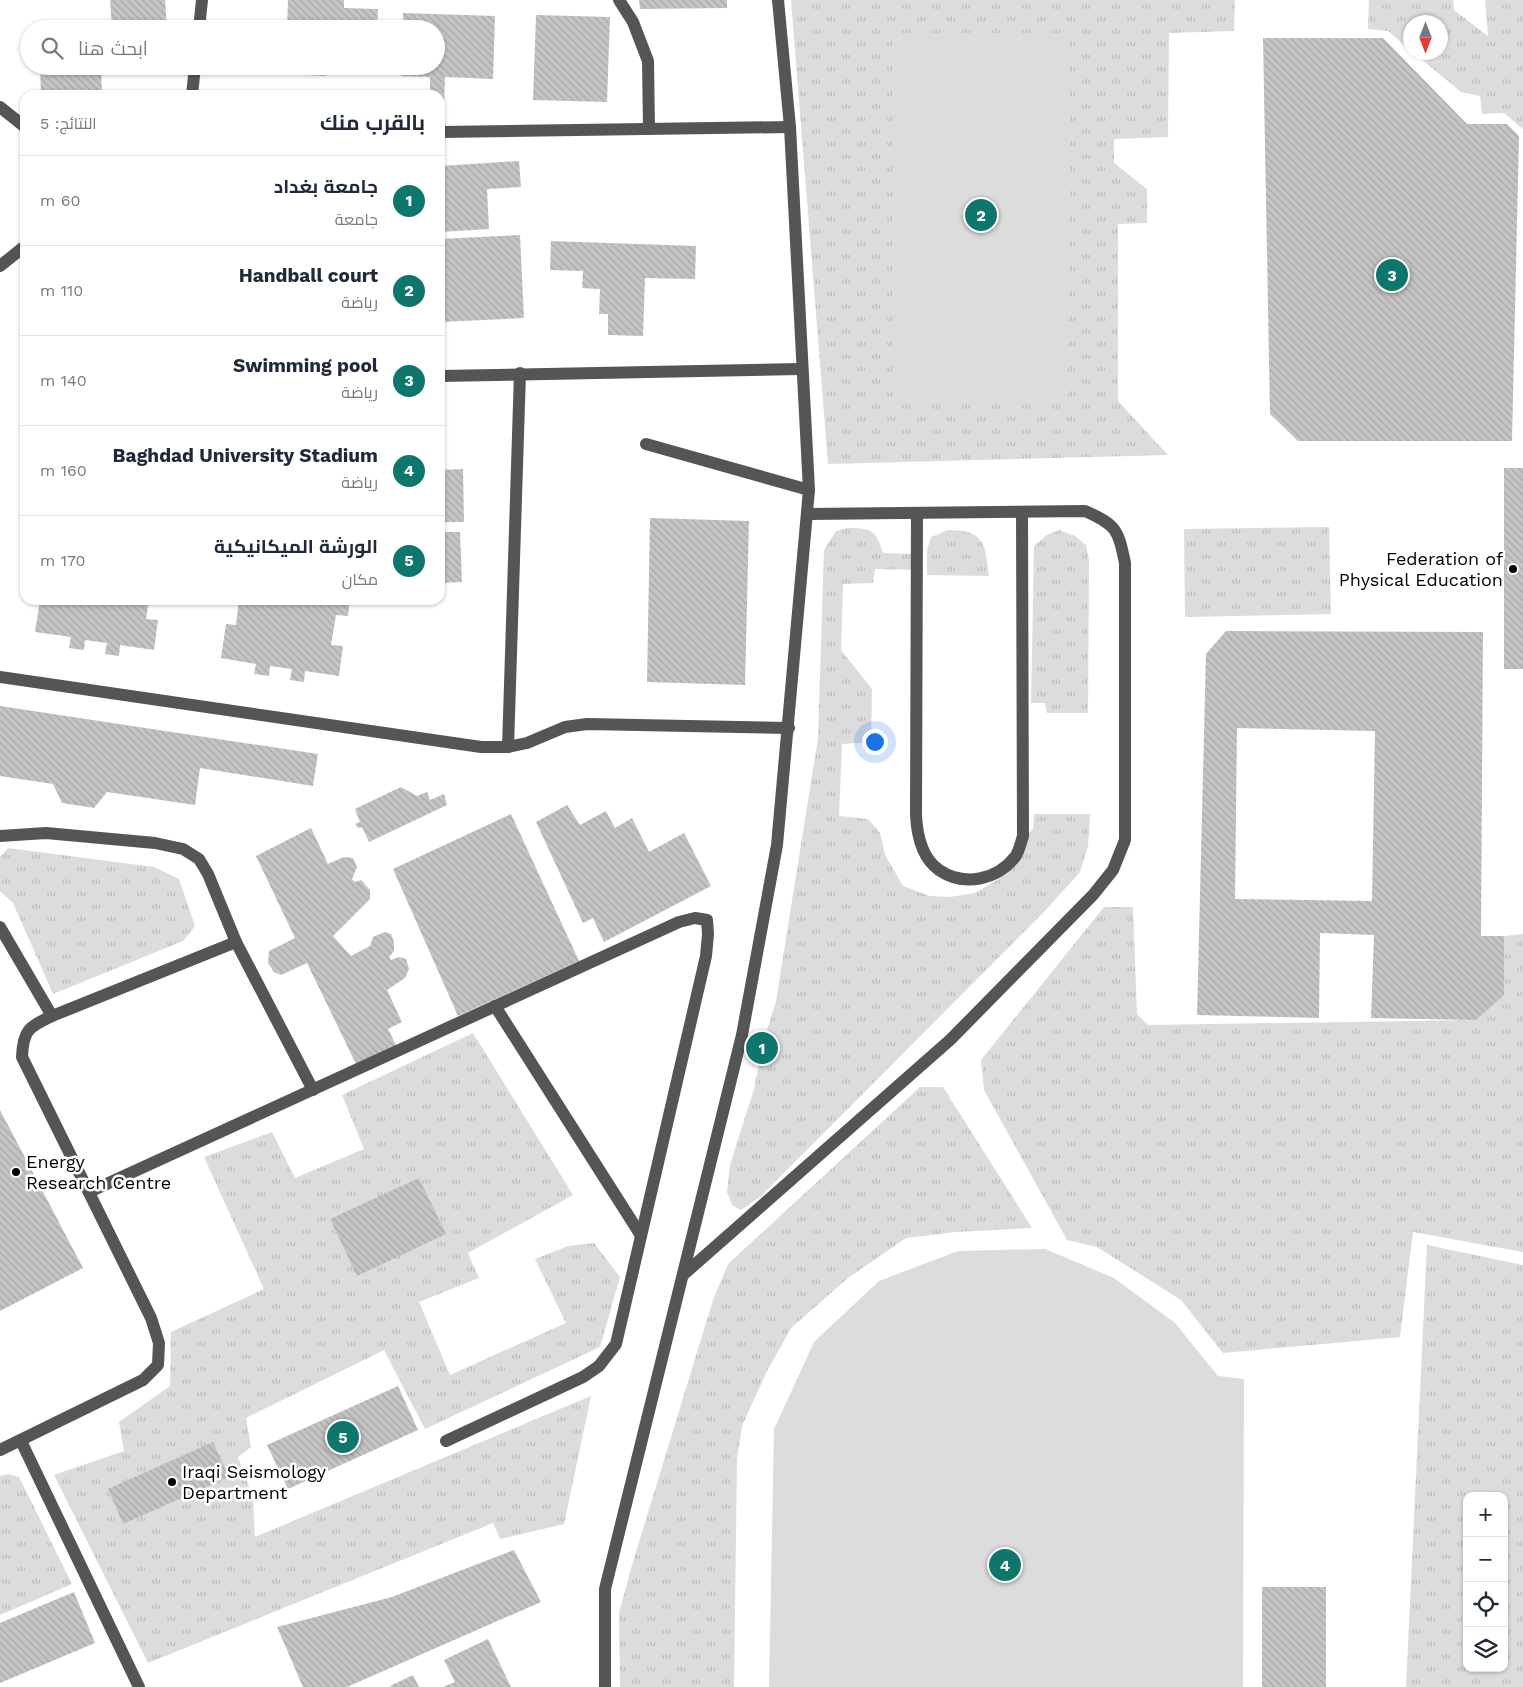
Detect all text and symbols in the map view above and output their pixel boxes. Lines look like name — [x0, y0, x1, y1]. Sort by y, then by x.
north arrow — [1403, 15, 1448, 60]
search box — [20, 20, 445, 75]
icon: search — [38, 34, 66, 62]
text: ابحث هنا — [78, 37, 148, 60]
text: بالقرب منك — [320, 110, 425, 135]
text: النتائج: 5 — [40, 114, 97, 133]
text: جامعة بغداد — [274, 175, 378, 198]
text: 60 m — [40, 191, 80, 210]
text: 1 — [406, 191, 412, 210]
pin: 2 — [965, 196, 997, 234]
text: جامعة — [335, 210, 378, 229]
pin: 3 — [1376, 256, 1408, 294]
text: Handball court — [239, 264, 378, 287]
text: 110 m — [40, 281, 83, 300]
text: 2 — [404, 281, 414, 300]
text: رياضة — [341, 293, 378, 312]
text: Swimming pool — [233, 354, 378, 377]
text: 140 m — [40, 371, 87, 390]
text: 3 — [404, 371, 414, 390]
text: رياضة — [341, 383, 378, 402]
text: Baghdad University Stadium — [113, 444, 378, 467]
text: 160 m — [40, 461, 87, 480]
text: 4 — [404, 461, 414, 480]
text: رياضة — [341, 473, 378, 492]
text: الورشة الميكانيكية — [214, 535, 378, 558]
place label: Federation of Physical Education — [1339, 548, 1503, 590]
text: 170 m — [40, 551, 86, 570]
text: 5 — [404, 551, 414, 570]
marker: Federation of Physical Education — [1507, 563, 1519, 575]
text: مكان — [342, 570, 378, 589]
your location — [862, 729, 888, 755]
pin: 1 — [746, 1029, 778, 1067]
place label: Energy Research Centre — [26, 1151, 171, 1193]
marker: Energy Research Centre — [10, 1166, 22, 1178]
pin: 5 — [327, 1418, 359, 1456]
place label: Iraqi Seismology Department — [182, 1461, 327, 1503]
marker: Iraqi Seismology Department — [166, 1476, 178, 1488]
map controls — [1463, 1492, 1508, 1672]
button: + — [1463, 1492, 1508, 1537]
button: − — [1463, 1537, 1508, 1582]
pin: 4 — [989, 1546, 1021, 1584]
button: locate — [1463, 1582, 1508, 1627]
button: layers — [1463, 1627, 1508, 1672]

